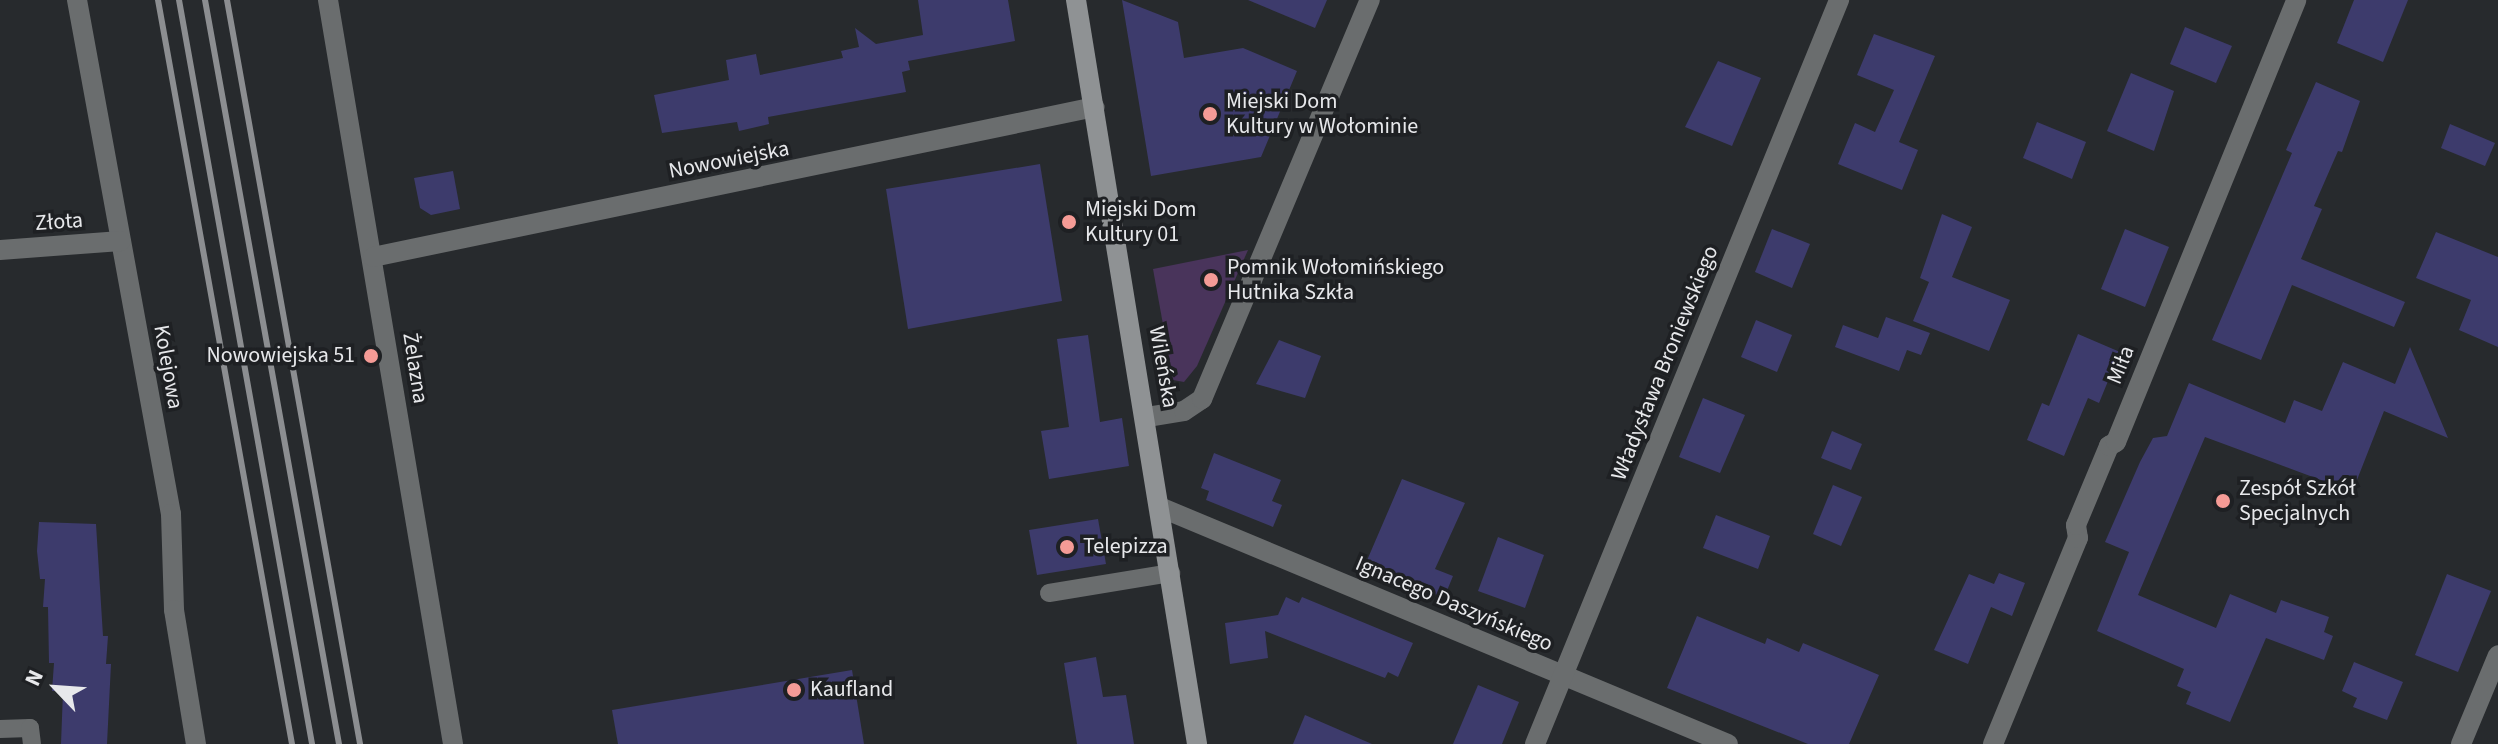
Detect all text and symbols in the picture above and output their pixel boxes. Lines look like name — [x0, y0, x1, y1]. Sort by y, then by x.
place label: Miejski Dom Kultury w Wołominie — [1226, 88, 1418, 140]
marker: Miejski Dom Kultury w Wołominie — [1201, 105, 1219, 123]
street label: Nowowiejska — [666, 135, 792, 185]
place label: Miejski Dom Kultury 01 — [1085, 196, 1196, 248]
street label: Złota — [34, 207, 84, 237]
marker: Miejski Dom Kultury 01 — [1060, 213, 1078, 231]
street label: Władysława Broniewskiego — [1606, 242, 1724, 484]
place label: Pomnik Wołomińskiego Hutnika Szkła — [1227, 254, 1444, 306]
marker: Pomnik Wołomińskiego Hutnika Szkła — [1202, 271, 1220, 289]
street label: Kolejowa — [148, 323, 188, 411]
street label: Wileńska — [1143, 324, 1183, 410]
street label: Żelazna — [396, 331, 434, 405]
street label: Miła — [2101, 342, 2141, 388]
place label: Nowowiejska 51 — [207, 343, 355, 369]
marker: Nowowiejska 51 — [362, 347, 380, 365]
place label: Zespół Szkół Specjalnych — [2239, 475, 2356, 526]
marker: Zespół Szkół Specjalnych — [2214, 492, 2232, 510]
place label: Telepizza — [1083, 534, 1168, 560]
marker: Telepizza — [1058, 538, 1076, 556]
street label: Ignacego Daszyńskiego — [1351, 550, 1557, 658]
north arrow — [16, 648, 96, 728]
text: N — [17, 664, 52, 691]
place label: Kaufland — [810, 677, 893, 703]
marker: Kaufland — [785, 681, 803, 699]

